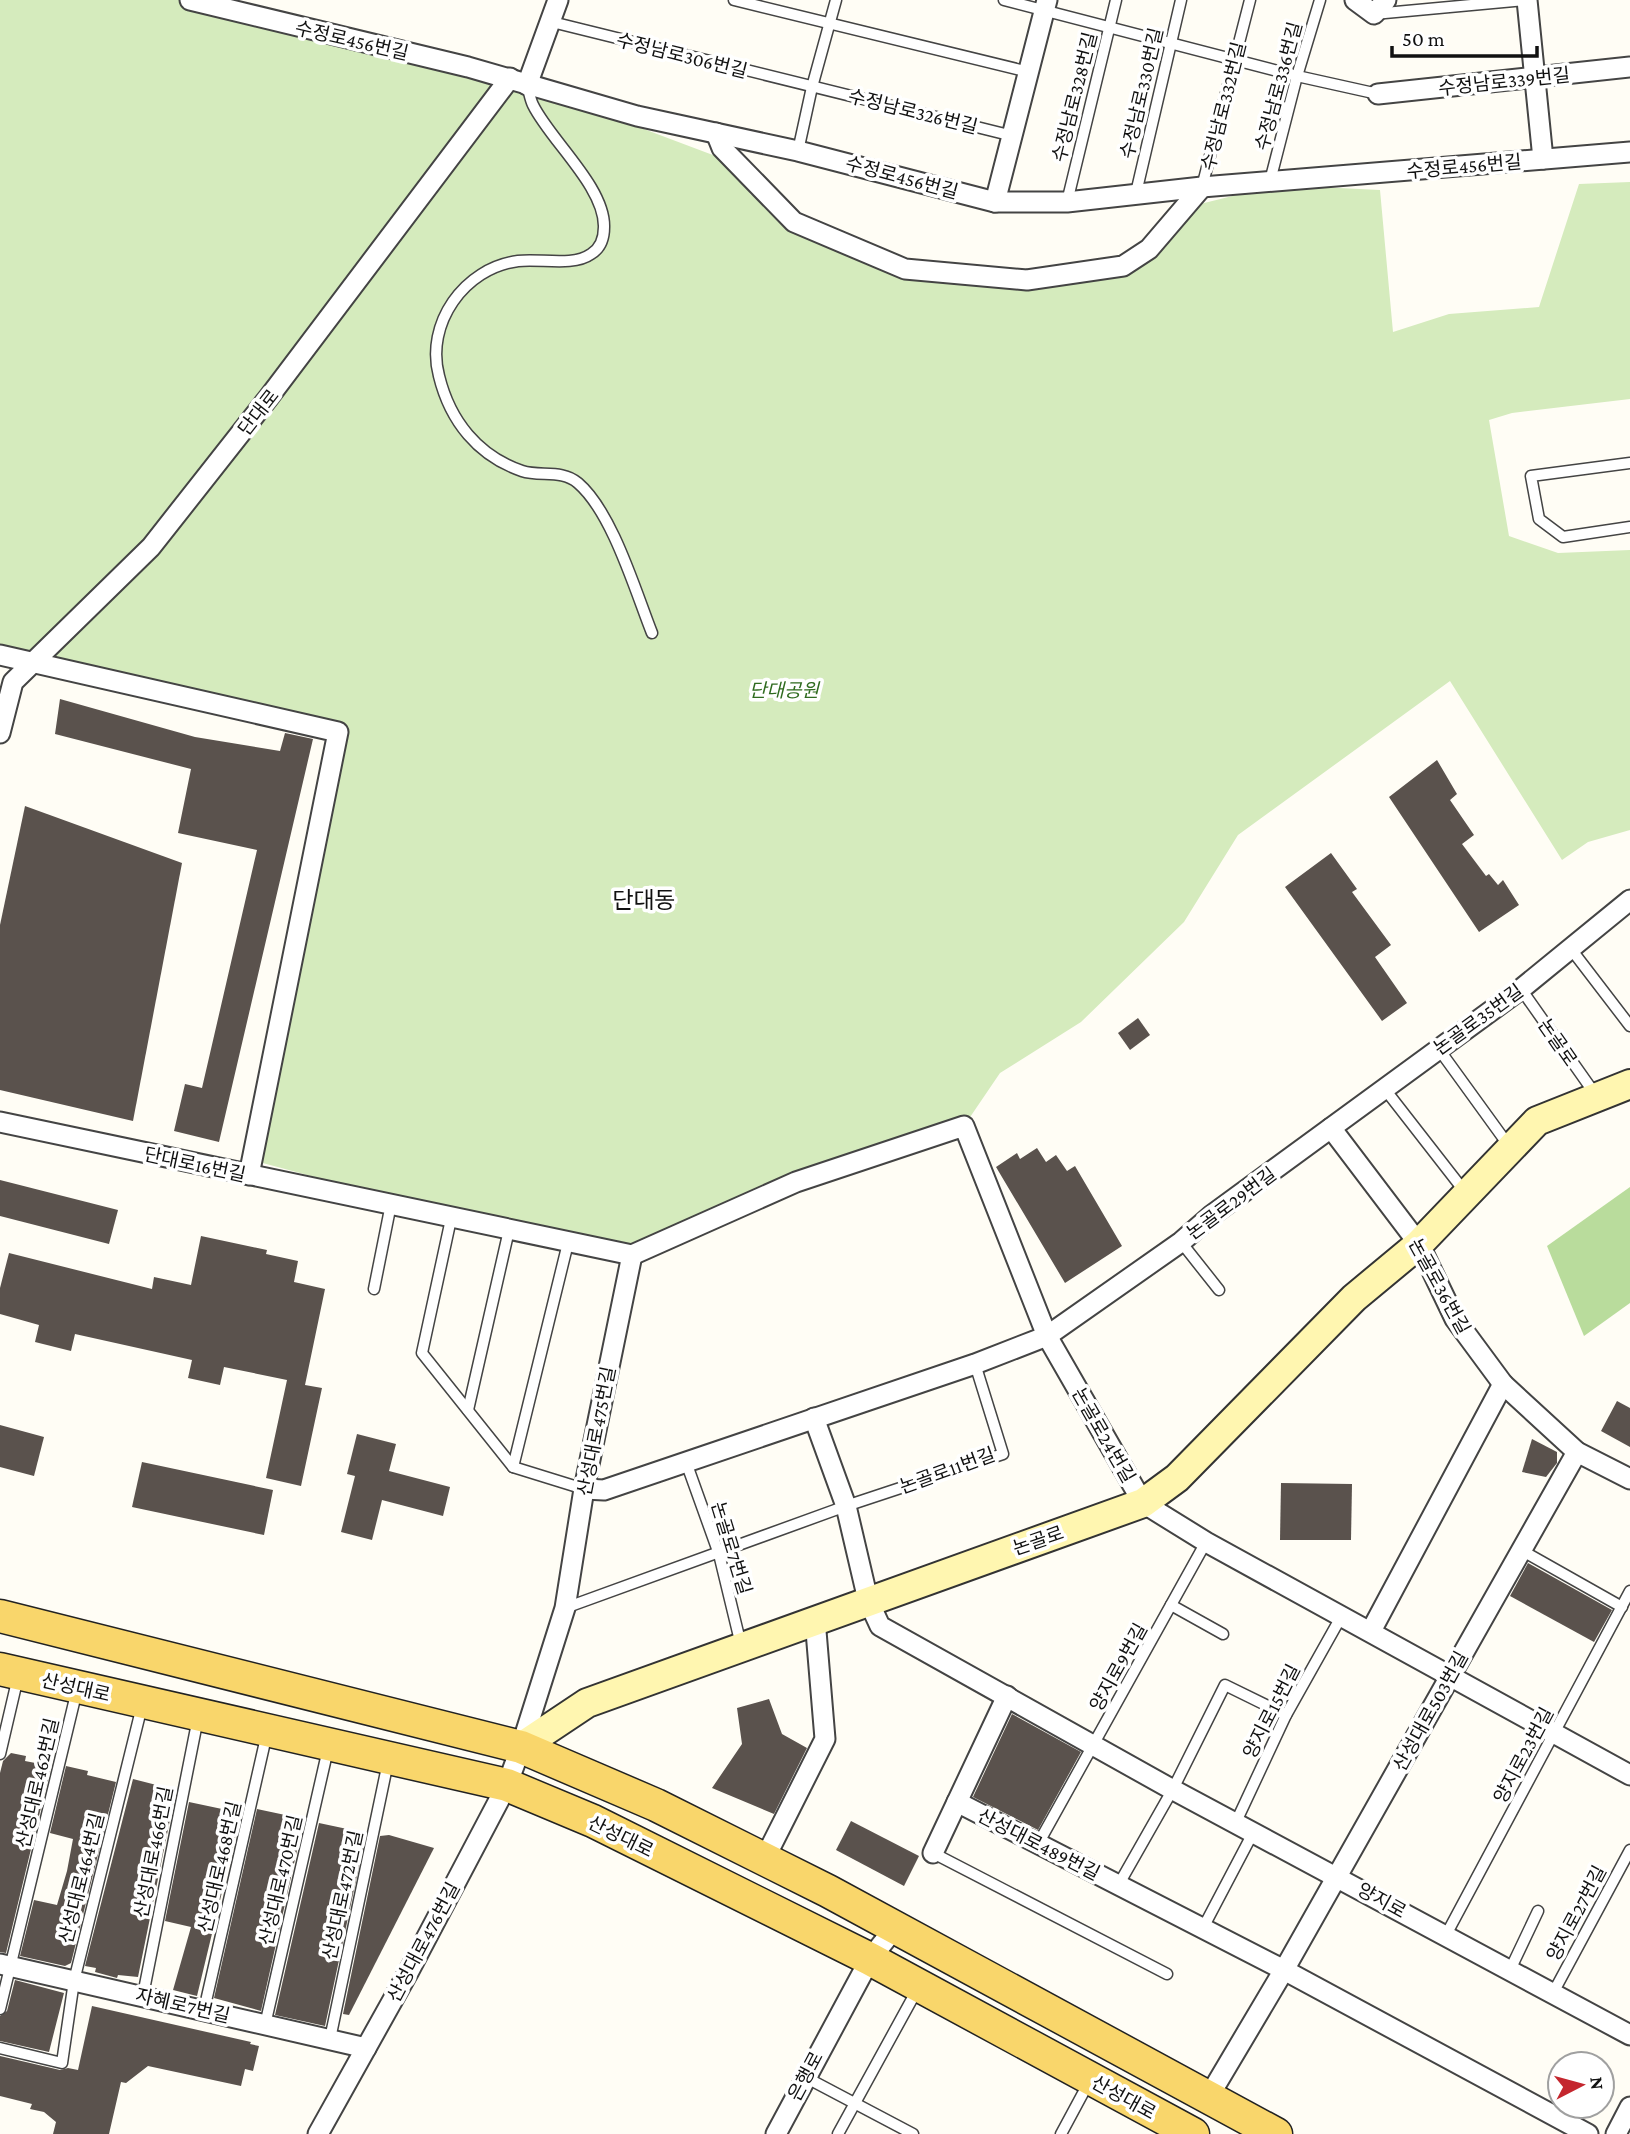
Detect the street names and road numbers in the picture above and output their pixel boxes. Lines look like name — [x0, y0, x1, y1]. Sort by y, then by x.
street label: 수정로456번길 — [293, 17, 411, 64]
street label: 수정남로336번길 — [1251, 19, 1306, 153]
street label: 수정남로330번길 — [1116, 26, 1167, 161]
street label: 수정남로306번길 — [614, 29, 750, 82]
street label: 수정남로328번길 — [1048, 30, 1101, 164]
street label: 수정남로332번길 — [1197, 40, 1250, 173]
street label: 수정남로339번길 — [1437, 64, 1571, 99]
street label: 수정남로326번길 — [846, 85, 980, 138]
street label: 수정로456번길 — [1406, 151, 1523, 182]
street label: 수정로456번길 — [843, 152, 960, 203]
street label: 단대로 — [234, 385, 283, 439]
street label: 논골로35번길 — [1429, 980, 1527, 1059]
street label: 논골로 — [1534, 1015, 1581, 1070]
street label: 단대로16번길 — [142, 1143, 248, 1186]
street label: 논골로29번길 — [1183, 1163, 1280, 1244]
street label: 논골로36번길 — [1405, 1235, 1474, 1338]
street label: 산성대로475번길 — [574, 1364, 619, 1498]
street label: 논골로24번길 — [1068, 1384, 1139, 1486]
street label: 논골로11번길 — [897, 1443, 998, 1497]
street label: 논골로7번길 — [707, 1499, 756, 1597]
street label: 논골로 — [1010, 1522, 1066, 1559]
street label: 양지로9번길 — [1086, 1620, 1151, 1715]
street label: 산성대로503번길 — [1389, 1648, 1472, 1775]
street label: 양지로15번길 — [1239, 1661, 1304, 1762]
street label: 산성대로 — [39, 1669, 112, 1706]
street label: 양지로23번길 — [1489, 1704, 1557, 1807]
street label: 산성대로462번길 — [12, 1716, 63, 1850]
street label: 산성대로466번길 — [130, 1784, 177, 1920]
street label: 산성대로468번길 — [194, 1799, 245, 1935]
street label: 산성대로489번길 — [974, 1805, 1103, 1884]
street label: 산성대로464번길 — [55, 1811, 108, 1946]
street label: 산성대로 — [585, 1812, 657, 1861]
street label: 산성대로470번길 — [255, 1813, 306, 1947]
street label: 산성대로472번길 — [319, 1828, 366, 1962]
street label: 양지로27번길 — [1543, 1862, 1610, 1964]
street label: 산성대로476번길 — [383, 1879, 464, 2006]
street label: 양지로 — [1354, 1879, 1410, 1922]
street label: 자혜로7번길 — [134, 1984, 232, 2027]
street label: 은행로 — [784, 2048, 827, 2104]
street label: 산성대로 — [1088, 2071, 1159, 2124]

